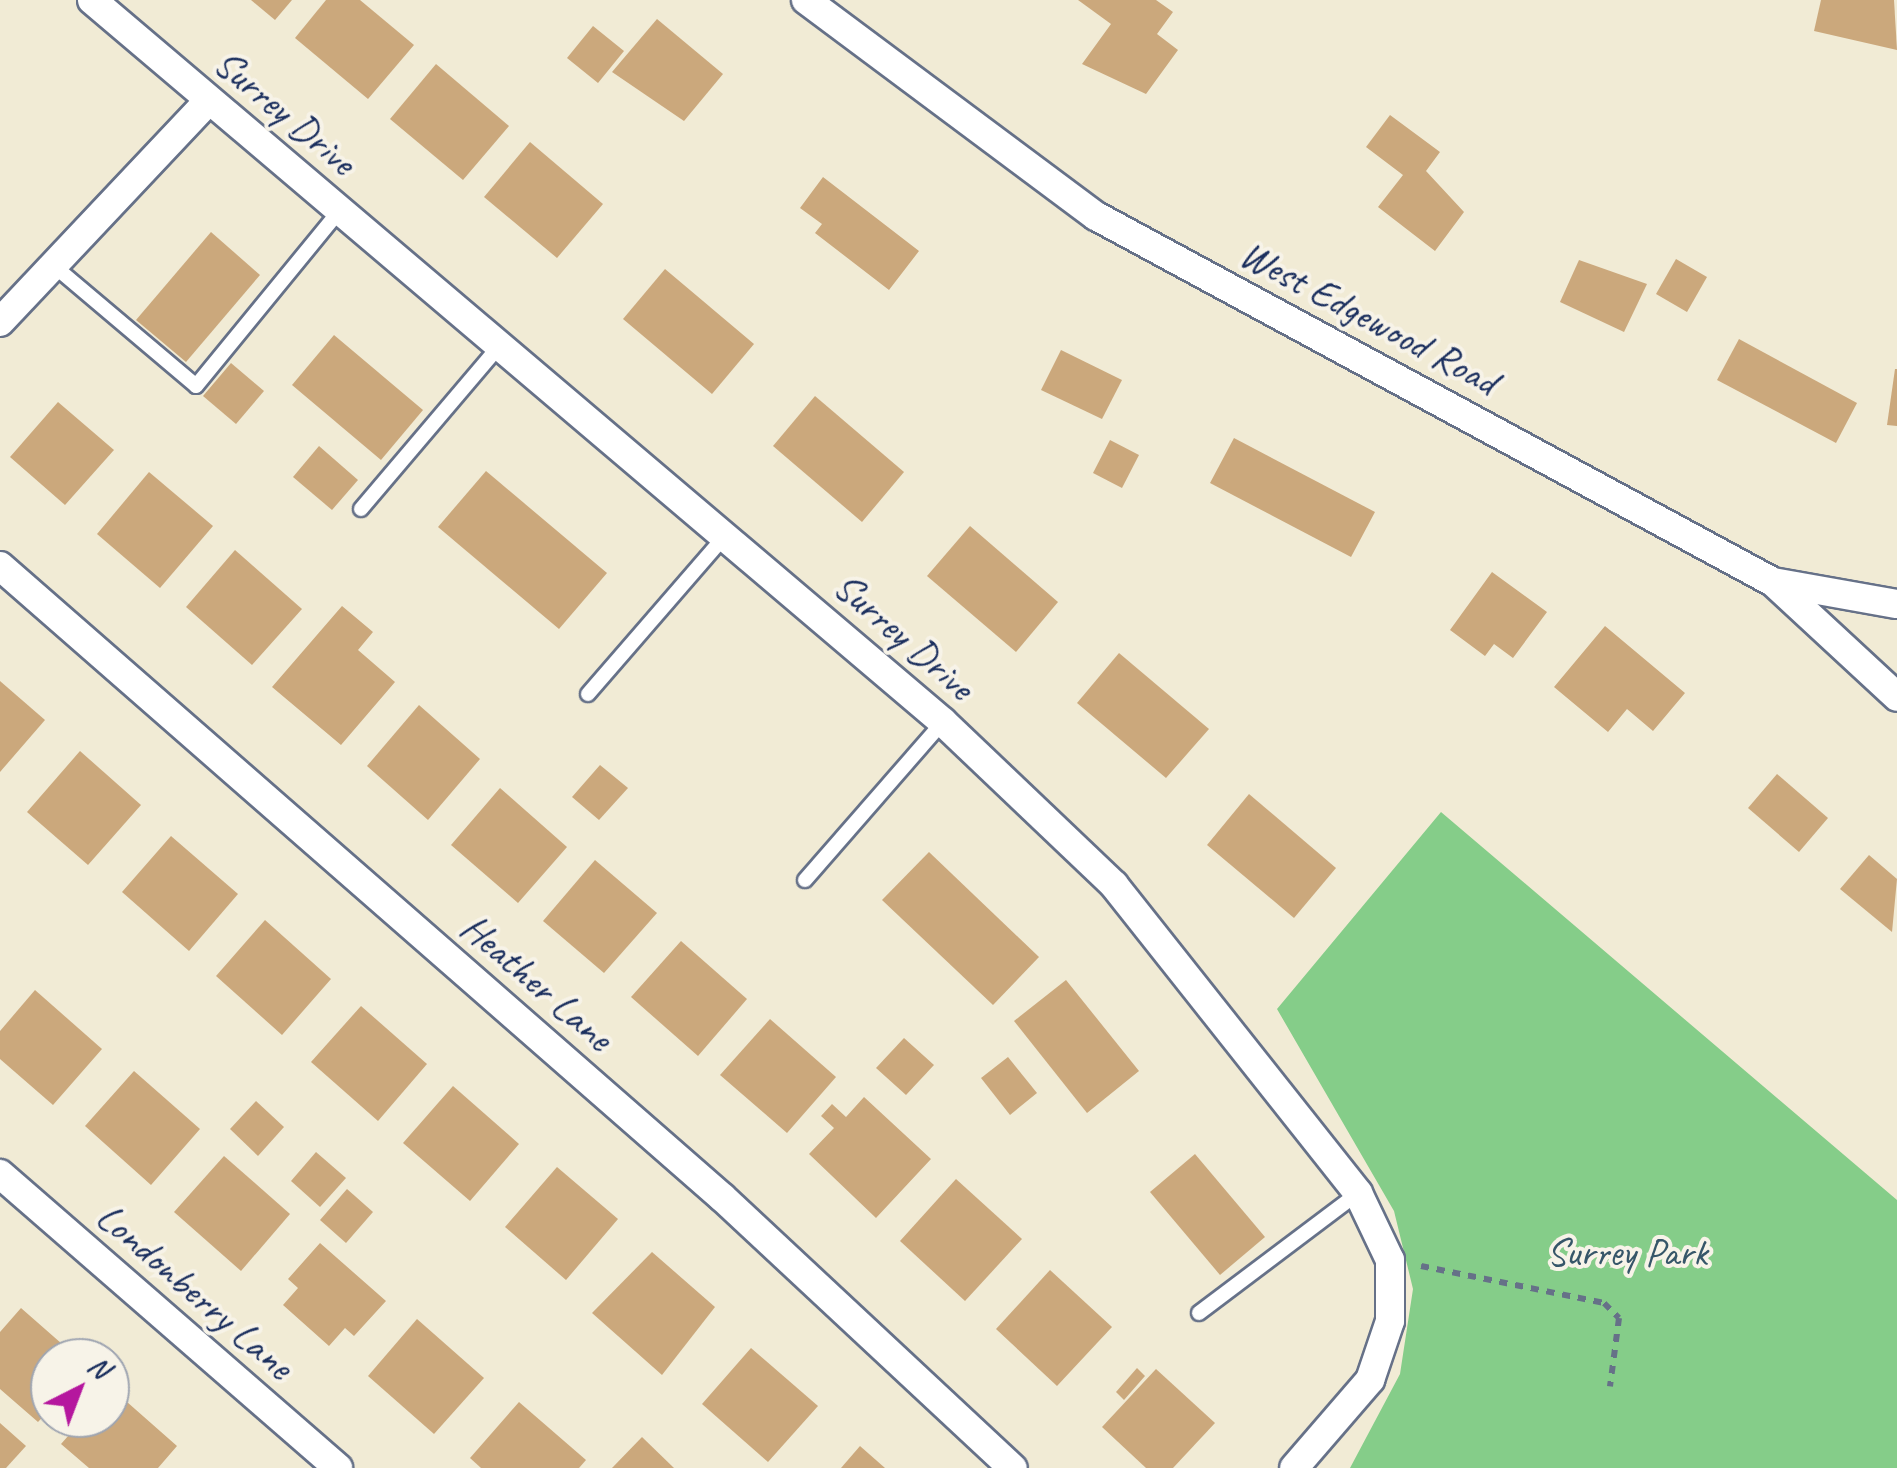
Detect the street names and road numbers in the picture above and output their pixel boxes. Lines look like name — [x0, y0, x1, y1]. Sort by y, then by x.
street label: Surrey Drive — [204, 39, 366, 185]
street label: West Edgewood Road — [1232, 229, 1506, 405]
street label: Surrey Drive — [824, 562, 984, 710]
street label: Heather Lane — [451, 903, 623, 1061]
street label: Londonberry Lane — [87, 1193, 303, 1389]

